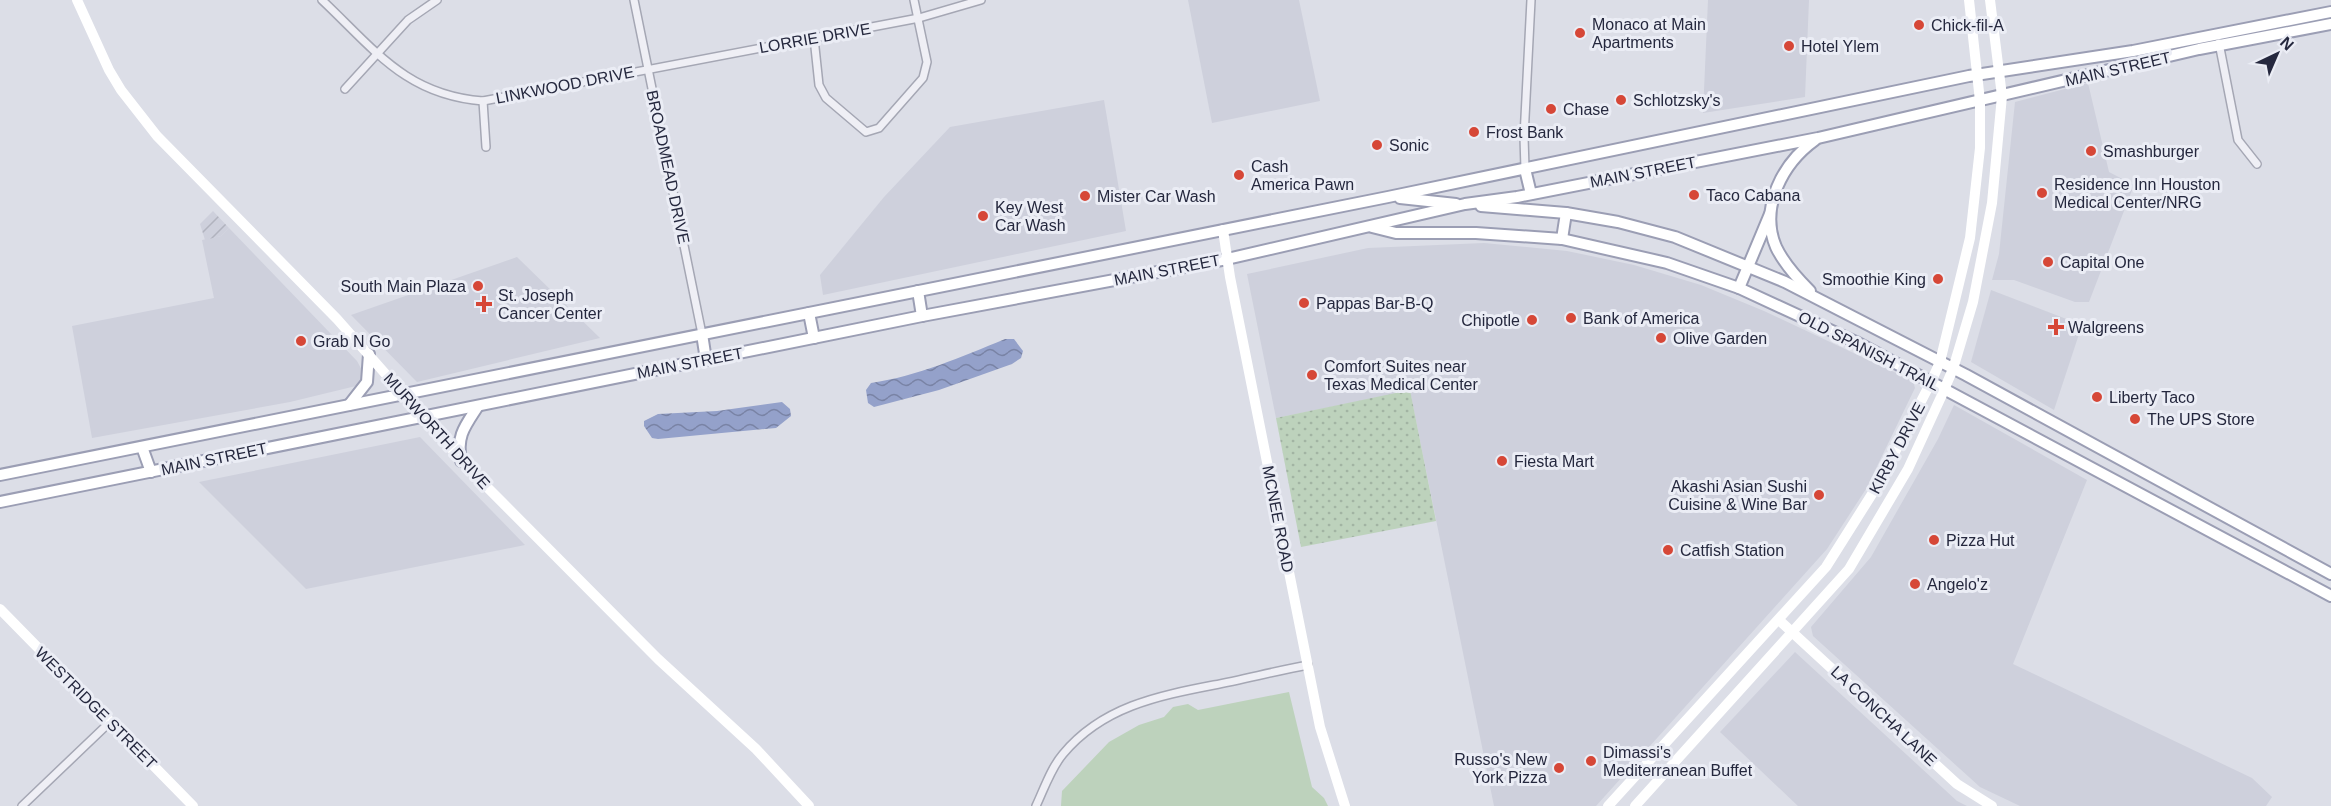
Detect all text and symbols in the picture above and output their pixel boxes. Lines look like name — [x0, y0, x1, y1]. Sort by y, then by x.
place label: Monaco at Main Apartments — [1592, 16, 1706, 51]
place label: Chick-fil-A — [1931, 17, 2004, 34]
marker: Chick-fil-A — [1912, 18, 1926, 32]
street label: LORRIE DRIVE — [758, 20, 872, 56]
north arrow — [2247, 24, 2307, 84]
marker: Monaco at Main Apartments — [1573, 26, 1587, 40]
text: N — [2277, 33, 2297, 54]
place label: Hotel Ylem — [1801, 38, 1879, 55]
marker: Hotel Ylem — [1782, 39, 1796, 53]
street label: MAIN STREET — [2064, 49, 2173, 89]
street label: LINKWOOD DRIVE — [494, 63, 636, 107]
street label: BROADMEAD DRIVE — [643, 89, 693, 245]
place label: Schlotzsky's — [1633, 92, 1721, 109]
marker: Schlotzsky's — [1614, 93, 1628, 107]
place label: Chase — [1563, 101, 1609, 118]
marker: Chase — [1544, 102, 1558, 116]
place label: Frost Bank — [1486, 124, 1564, 141]
marker: Frost Bank — [1467, 125, 1481, 139]
place label: Sonic — [1389, 137, 1429, 154]
marker: Sonic — [1370, 138, 1384, 152]
place label: Smashburger — [2103, 143, 2200, 160]
marker: Smashburger — [2084, 144, 2098, 158]
street label: MAIN STREET — [1589, 153, 1698, 191]
place label: Cash America Pawn — [1251, 158, 1354, 193]
marker: Cash America Pawn — [1232, 168, 1246, 182]
place label: Residence Inn Houston Medical Center/NRG — [2054, 176, 2220, 211]
marker: Residence Inn Houston Medical Center/NRG — [2035, 186, 2049, 200]
place label: Taco Cabana — [1706, 187, 1800, 204]
place label: Mister Car Wash — [1097, 188, 1216, 205]
marker: Taco Cabana — [1687, 188, 1701, 202]
marker: Mister Car Wash — [1078, 189, 1092, 203]
place label: Key West Car Wash — [995, 199, 1066, 234]
marker: Key West Car Wash — [976, 209, 990, 223]
street label: MAIN STREET — [1113, 251, 1222, 289]
place label: Capital One — [2060, 254, 2145, 271]
marker: Capital One — [2041, 255, 2055, 269]
place label: Smoothie King — [1822, 271, 1926, 288]
marker: Smoothie King — [1931, 272, 1945, 286]
place label: South Main Plaza — [341, 278, 466, 295]
marker: South Main Plaza — [471, 279, 485, 293]
place label: St. Joseph Cancer Center — [498, 287, 603, 322]
marker: St. Joseph Cancer Center — [475, 295, 493, 313]
place label: Pappas Bar-B-Q — [1316, 295, 1433, 312]
marker: Pappas Bar-B-Q — [1297, 296, 1311, 310]
street label: OLD SPANISH TRAIL — [1796, 308, 1942, 394]
place label: Bank of America — [1583, 310, 1700, 327]
marker: Bank of America — [1564, 311, 1578, 325]
place label: Chipotle — [1461, 312, 1520, 329]
marker: Chipotle — [1525, 313, 1539, 327]
place label: Walgreens — [2068, 319, 2144, 336]
marker: Walgreens — [2049, 320, 2063, 334]
place label: Olive Garden — [1673, 330, 1767, 347]
marker: Olive Garden — [1654, 331, 1668, 345]
place label: Grab N Go — [313, 333, 390, 350]
marker: Grab N Go — [294, 334, 308, 348]
street label: MAIN STREET — [636, 344, 745, 382]
place label: Comfort Suites near Texas Medical Center — [1324, 358, 1479, 393]
marker: Comfort Suites near Texas Medical Center — [1305, 368, 1319, 382]
street label: MURWORTH DRIVE — [381, 370, 493, 492]
place label: Liberty Taco — [2109, 389, 2195, 406]
marker: Liberty Taco — [2090, 390, 2104, 404]
street label: KIRBY DRIVE — [1866, 399, 1928, 497]
place label: The UPS Store — [2147, 411, 2255, 428]
marker: The UPS Store — [2128, 412, 2142, 426]
street label: MAIN STREET — [160, 439, 269, 478]
place label: Fiesta Mart — [1514, 453, 1595, 470]
marker: Fiesta Mart — [1495, 454, 1509, 468]
street label: MCNEE ROAD — [1259, 464, 1297, 574]
place label: Akashi Asian Sushi Cuisine & Wine Bar — [1668, 478, 1808, 513]
marker: Akashi Asian Sushi Cuisine & Wine Bar — [1812, 488, 1826, 502]
place label: Pizza Hut — [1946, 532, 2015, 549]
marker: Pizza Hut — [1927, 533, 1941, 547]
place label: Catfish Station — [1680, 542, 1784, 559]
marker: Catfish Station — [1661, 543, 1675, 557]
place label: Angelo'z — [1927, 576, 1988, 593]
marker: Angelo'z — [1908, 577, 1922, 591]
street label: WESTRIDGE STREET — [32, 644, 160, 772]
street label: LA CONCHA LANE — [1828, 663, 1940, 769]
place label: Dimassi's Mediterranean Buffet — [1603, 744, 1753, 779]
place label: Russo's New York Pizza — [1454, 751, 1547, 786]
marker: Dimassi's Mediterranean Buffet — [1584, 754, 1598, 768]
marker: Russo's New York Pizza — [1552, 761, 1566, 775]

